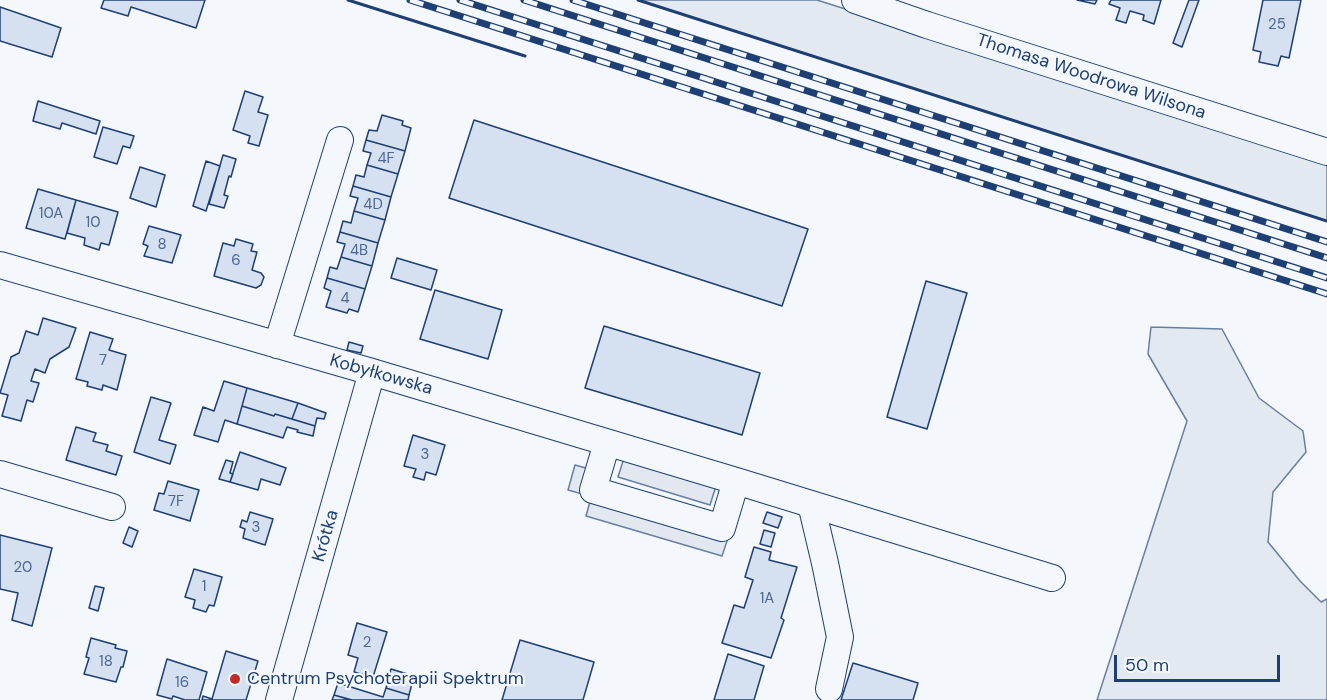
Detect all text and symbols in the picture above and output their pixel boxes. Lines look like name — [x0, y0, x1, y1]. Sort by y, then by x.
house number: 25 — [1268, 16, 1286, 34]
street label: Thomasa Woodrowa Wilsona — [974, 30, 1208, 124]
house number: 4F — [377, 150, 395, 168]
house number: 4D — [363, 196, 383, 214]
house number: 10A — [39, 205, 63, 223]
house number: 10 — [86, 214, 100, 232]
house number: 8 — [157, 236, 167, 254]
house number: 4B — [350, 242, 368, 260]
house number: 6 — [231, 252, 241, 270]
house number: 4 — [340, 290, 350, 308]
street label: Kobyłkowska — [327, 350, 435, 400]
house number: 7 — [99, 352, 107, 370]
house number: 3 — [421, 446, 429, 464]
house number: 7F — [168, 493, 184, 511]
street label: Krótka — [308, 508, 344, 564]
house number: 3 — [252, 519, 260, 537]
house number: 20 — [14, 559, 32, 577]
house number: 1 — [202, 578, 206, 596]
house number: 1A — [760, 590, 774, 608]
house number: 2 — [363, 634, 371, 652]
scale bar — [1117, 643, 1284, 681]
house number: 18 — [99, 653, 113, 671]
text: 50 m — [1125, 653, 1169, 677]
place label: Centrum Psychoterapii Spektrum — [247, 668, 524, 690]
marker: Centrum Psychoterapii Spektrum — [228, 672, 242, 686]
house number: 16 — [175, 674, 189, 692]

